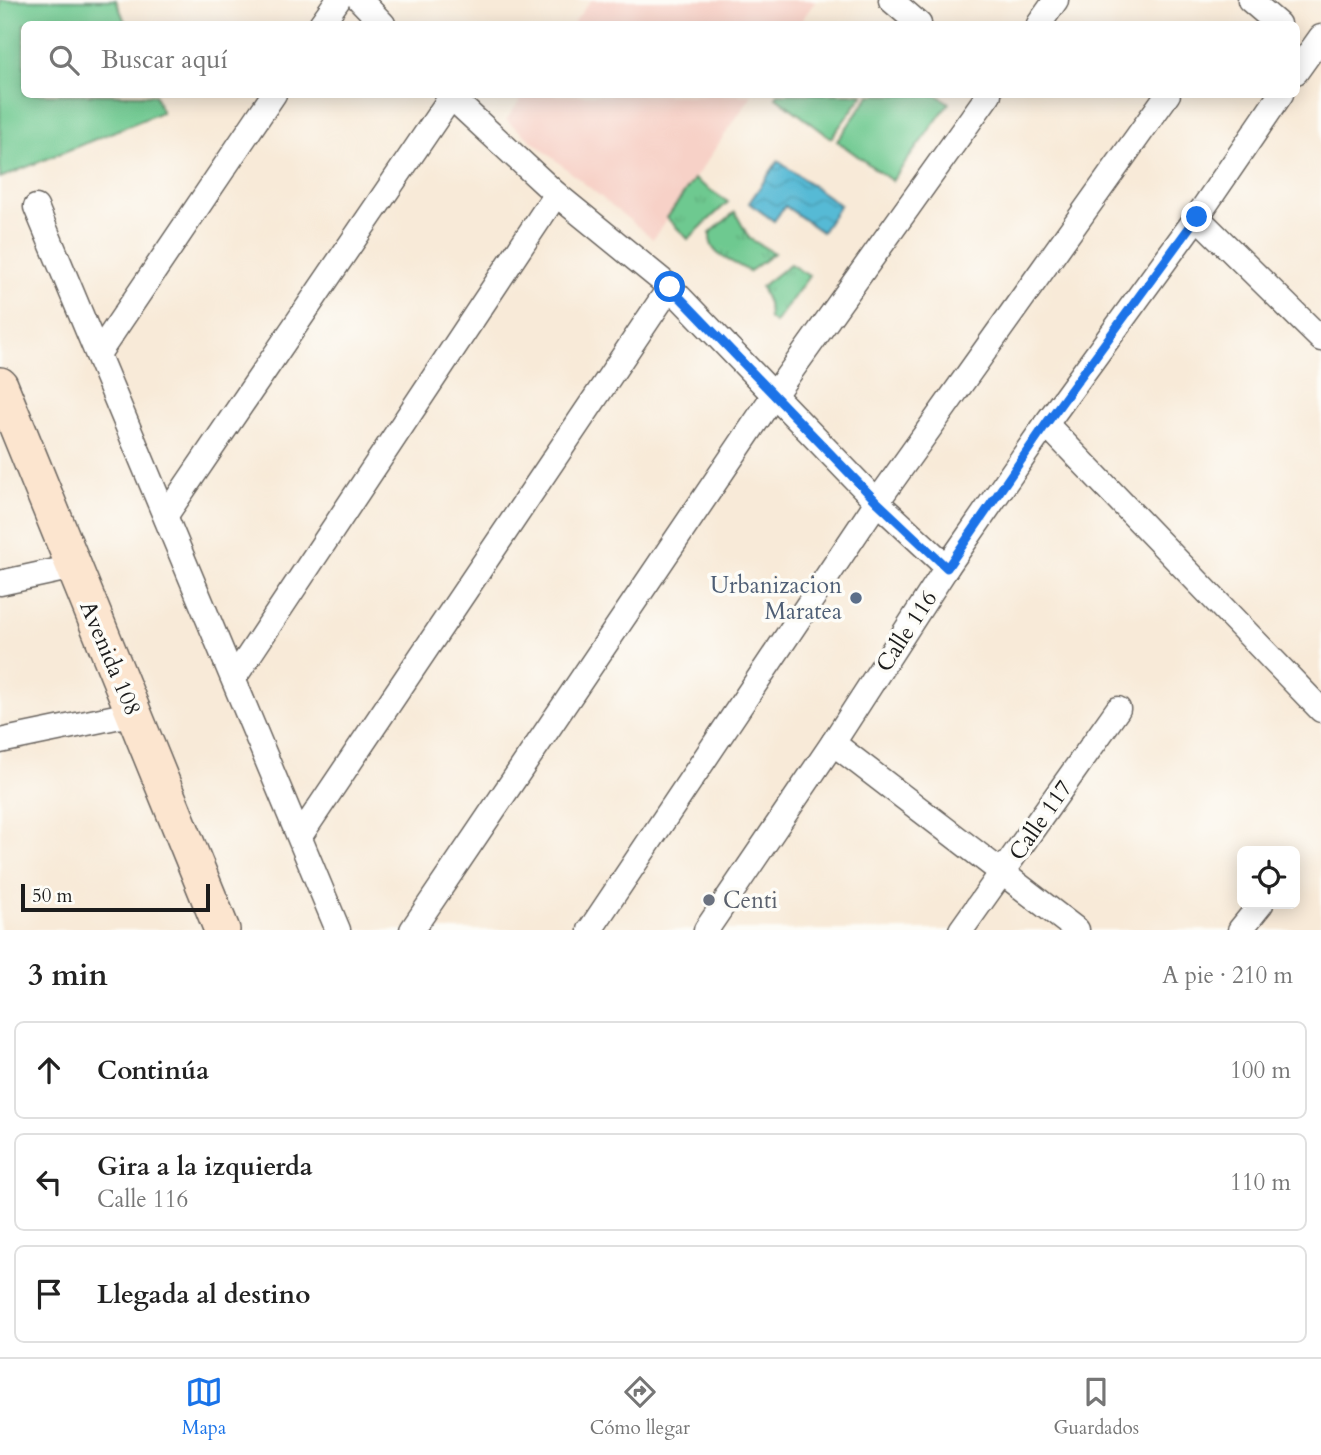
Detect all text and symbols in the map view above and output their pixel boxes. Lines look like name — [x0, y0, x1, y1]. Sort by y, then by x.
search box — [21, 21, 1300, 98]
icon: search — [45, 41, 83, 79]
text: Buscar aquí — [101, 42, 228, 77]
route end — [1181, 201, 1212, 232]
route start — [654, 271, 685, 302]
place label: Urbanizacion Maratea — [710, 570, 842, 627]
street label: Calle 116 — [869, 585, 944, 678]
marker: Urbanizacion Maratea — [848, 590, 864, 606]
street label: Avenida 108 — [72, 596, 149, 720]
street label: Calle 117 — [1002, 774, 1079, 867]
map controls — [1237, 846, 1300, 909]
button: locate — [1237, 846, 1300, 909]
scale bar — [21, 881, 210, 913]
text: 50 m — [32, 883, 73, 909]
place label: Centi — [723, 885, 778, 916]
marker: Centi — [701, 892, 717, 908]
text: 3 min — [28, 955, 108, 996]
text: A pie · 210 m — [1162, 960, 1293, 991]
icon: ahead — [30, 1051, 68, 1089]
text: Continúa — [97, 1053, 209, 1088]
text: 100 m — [1230, 1055, 1291, 1086]
text: Gira a la izquierda — [97, 1149, 313, 1184]
icon: left — [30, 1163, 68, 1201]
text: 110 m — [1230, 1167, 1291, 1198]
text: Calle 116 — [97, 1184, 188, 1215]
icon: arrive — [30, 1275, 68, 1313]
text: Llegada al destino — [97, 1277, 311, 1312]
tab: Mapa — [182, 1373, 226, 1441]
tab: Cómo llegar — [590, 1373, 690, 1441]
tab: Guardados — [1054, 1373, 1139, 1441]

